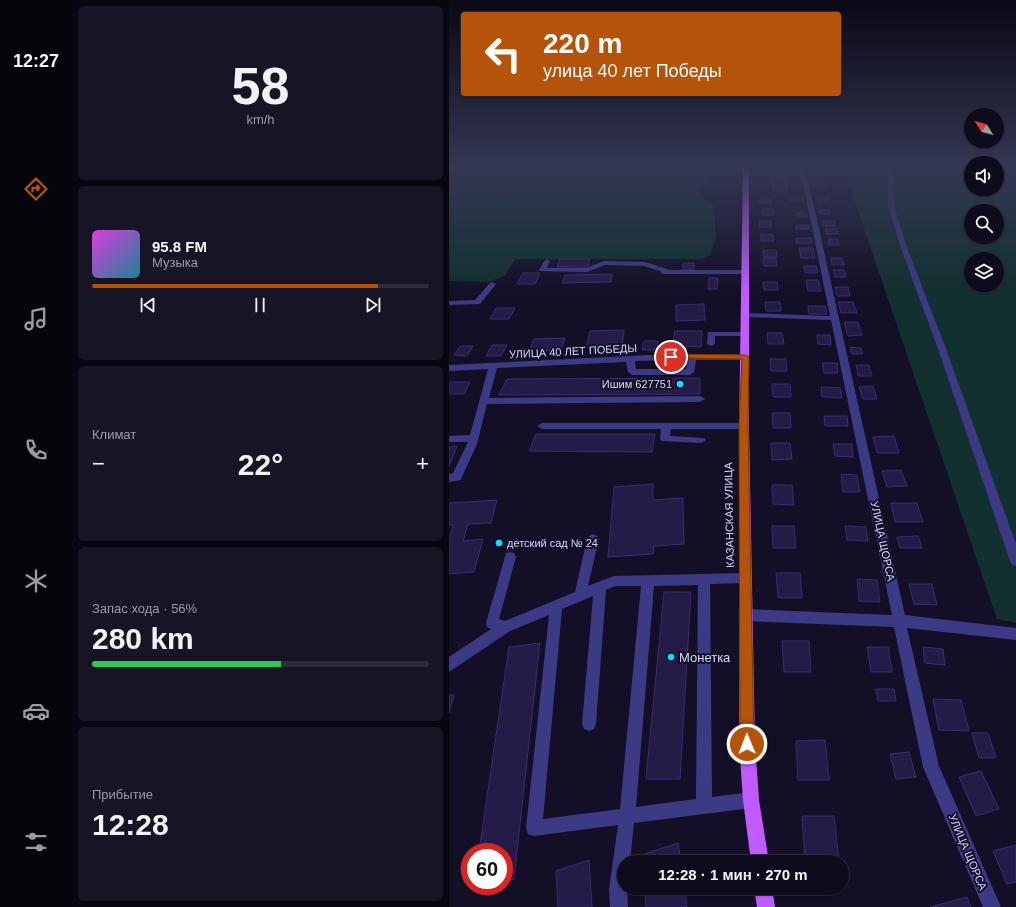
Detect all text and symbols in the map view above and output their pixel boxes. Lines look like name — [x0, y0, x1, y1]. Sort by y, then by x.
icon: left — [477, 28, 529, 80]
text: 220 m — [543, 28, 622, 59]
text: 12:27 — [13, 51, 59, 71]
text: 58 — [232, 57, 289, 115]
text: улица 40 лет Победы — [543, 61, 722, 81]
north arrow — [964, 108, 1004, 148]
map controls — [964, 108, 1004, 292]
text: km/h — [246, 112, 275, 127]
button: sound — [964, 156, 1004, 196]
icon: directions — [22, 175, 50, 203]
button: search — [964, 204, 1004, 244]
text: 95.8 FM — [152, 238, 207, 255]
button: layers — [964, 252, 1004, 292]
text: Музыка — [152, 255, 198, 270]
icon: previous — [137, 294, 159, 316]
icon: pause — [249, 294, 271, 316]
icon: next — [362, 294, 384, 316]
icon: music — [22, 305, 50, 333]
pin — [654, 340, 688, 374]
street label: УЛИЦА 40 ЛЕТ ПОБЕДЫ — [509, 342, 637, 360]
icon: arrive — [660, 346, 682, 368]
place label: Ишим 627751 — [602, 378, 672, 390]
marker: Ишим 627751 — [675, 379, 685, 389]
text: Климат — [92, 427, 136, 442]
icon: phone — [22, 436, 50, 464]
text: 22° — [238, 448, 283, 481]
text: − — [92, 451, 105, 476]
text: + — [416, 451, 429, 476]
street label: КАЗАНСКАЯ УЛИЦА — [722, 462, 736, 568]
street label: УЛИЦА ЩОРСА — [869, 500, 897, 583]
place label: детский сад № 24 — [507, 537, 598, 549]
marker: детский сад № 24 — [494, 538, 504, 548]
icon: climate — [22, 567, 50, 595]
text: Запас хода · 56% — [92, 601, 197, 616]
text: 280 km — [92, 622, 194, 655]
place label: Монетка — [679, 650, 731, 665]
marker: Монетка — [666, 652, 676, 662]
icon: car — [22, 697, 50, 725]
position arrow — [726, 723, 768, 765]
text: Прибытие — [92, 787, 153, 802]
text: 12:28 — [92, 808, 169, 841]
street label: УЛИЦА ЩОРСА — [947, 812, 990, 892]
icon: filters — [22, 828, 50, 856]
speed limit sign: 60 — [461, 843, 513, 895]
text: 12:28 · 1 мин · 270 m — [658, 866, 808, 883]

